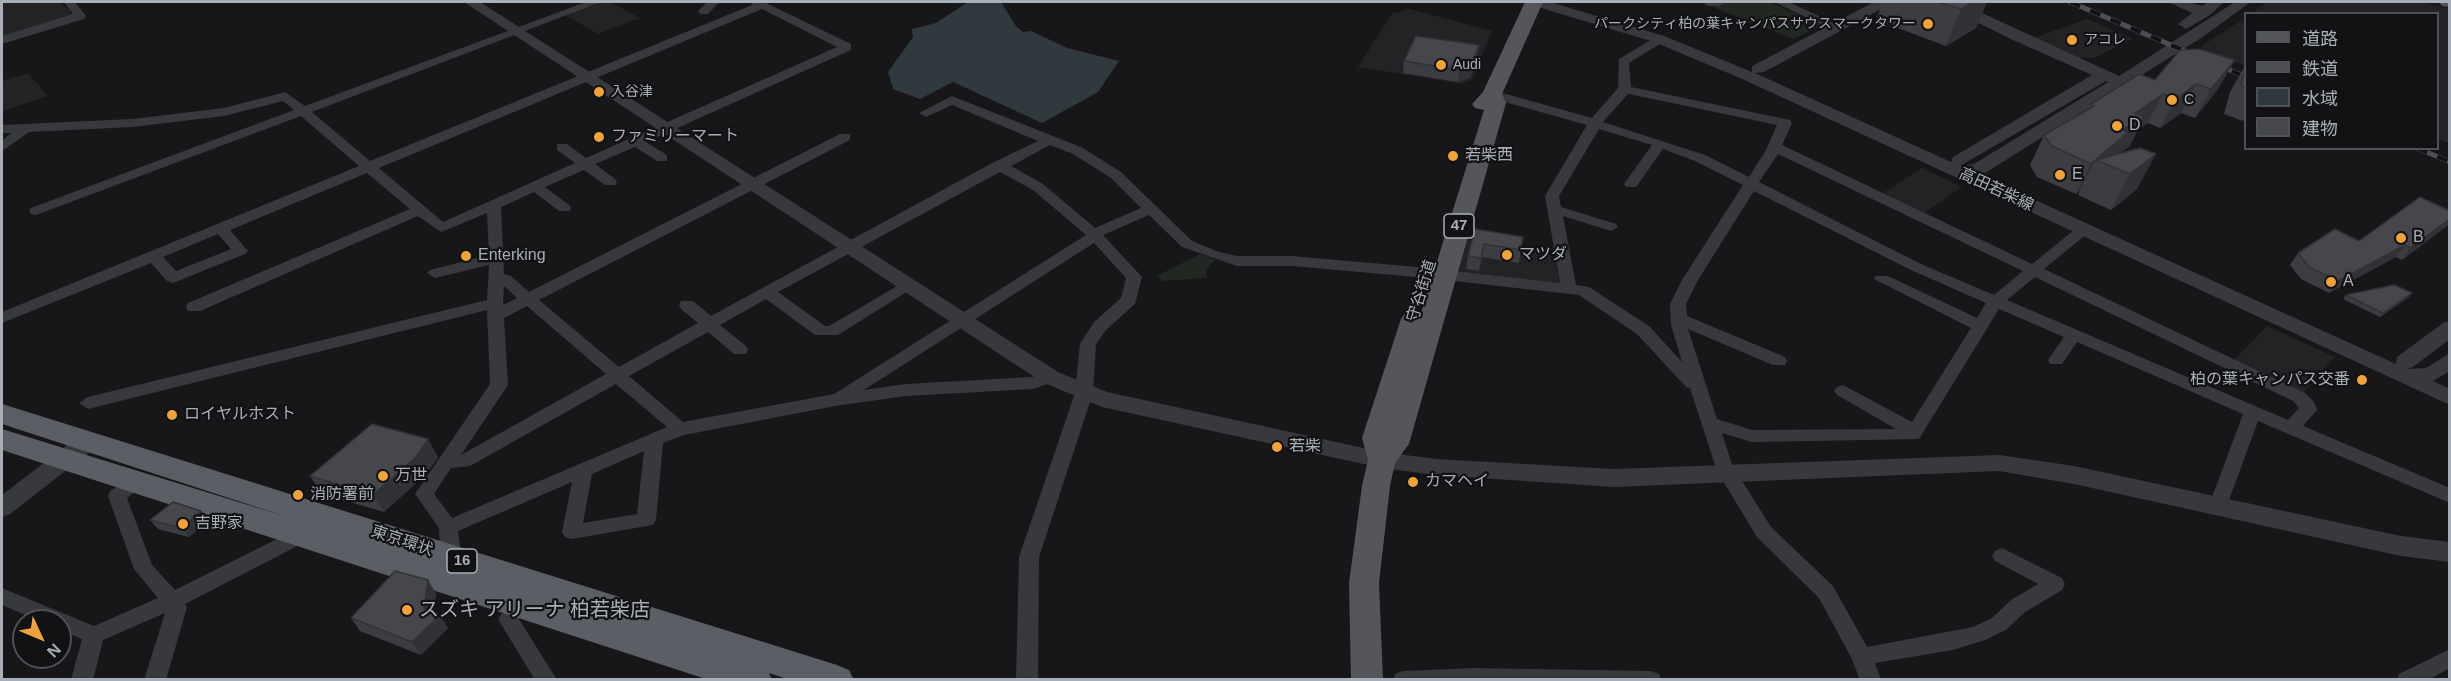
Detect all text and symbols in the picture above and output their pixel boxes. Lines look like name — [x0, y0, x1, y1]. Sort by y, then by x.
legend — [2244, 12, 2439, 150]
place label: パークシティ柏の葉キャンパスサウスマークタワー — [1594, 16, 1916, 32]
marker: パークシティ柏の葉キャンパスサウスマークタワー — [1921, 17, 1935, 31]
text: 道路 — [2302, 29, 2338, 49]
place label: アコレ — [2084, 32, 2126, 48]
marker: アコレ — [2065, 33, 2079, 47]
place label: Audi — [1453, 57, 1481, 73]
marker: Audi — [1434, 58, 1448, 72]
text: 鉄道 — [2302, 59, 2338, 79]
place label: 入谷津 — [611, 84, 653, 100]
marker: 入谷津 — [592, 85, 606, 99]
text: 水域 — [2302, 89, 2338, 109]
place label: C — [2184, 92, 2194, 108]
marker: C — [2165, 93, 2179, 107]
place label: D — [2129, 116, 2141, 136]
marker: D — [2110, 119, 2124, 133]
text: 建物 — [2302, 119, 2338, 139]
place label: ファミリーマート — [611, 127, 739, 147]
marker: ファミリーマート — [592, 130, 606, 144]
place label: 若柴西 — [1465, 146, 1513, 166]
marker: 若柴西 — [1446, 149, 1460, 163]
street label: 高田若柴線 — [1956, 164, 2036, 216]
place label: E — [2072, 165, 2083, 185]
marker: E — [2053, 168, 2067, 182]
road number: 47 — [1444, 214, 1474, 238]
place label: B — [2413, 228, 2424, 248]
marker: B — [2394, 231, 2408, 245]
place label: マツダ — [1519, 245, 1567, 265]
place label: Enterking — [478, 246, 546, 266]
marker: マツダ — [1500, 248, 1514, 262]
marker: Enterking — [459, 249, 473, 263]
street label: 守谷街道 — [1403, 258, 1441, 324]
place label: A — [2343, 272, 2354, 292]
marker: A — [2324, 275, 2338, 289]
place label: 柏の葉キャンパス交番 — [2190, 370, 2350, 390]
marker: 柏の葉キャンパス交番 — [2355, 373, 2369, 387]
place label: ロイヤルホスト — [184, 405, 296, 425]
marker: ロイヤルホスト — [165, 408, 179, 422]
place label: 若柴 — [1289, 437, 1321, 457]
marker: 若柴 — [1270, 440, 1284, 454]
place label: 万世 — [395, 466, 427, 486]
marker: 万世 — [376, 469, 390, 483]
place label: カマヘイ — [1425, 472, 1489, 492]
marker: カマヘイ — [1406, 475, 1420, 489]
place label: 消防署前 — [310, 485, 374, 505]
marker: 消防署前 — [291, 488, 305, 502]
place label: 吉野家 — [195, 514, 243, 534]
marker: 吉野家 — [176, 517, 190, 531]
street label: 東京環状 — [369, 522, 435, 560]
road number: 16 — [447, 549, 477, 573]
place label: スズキ アリーナ 柏若柴店 — [419, 598, 650, 622]
marker: スズキ アリーナ 柏若柴店 — [400, 603, 414, 617]
north arrow — [12, 609, 72, 669]
text: N — [44, 640, 64, 661]

